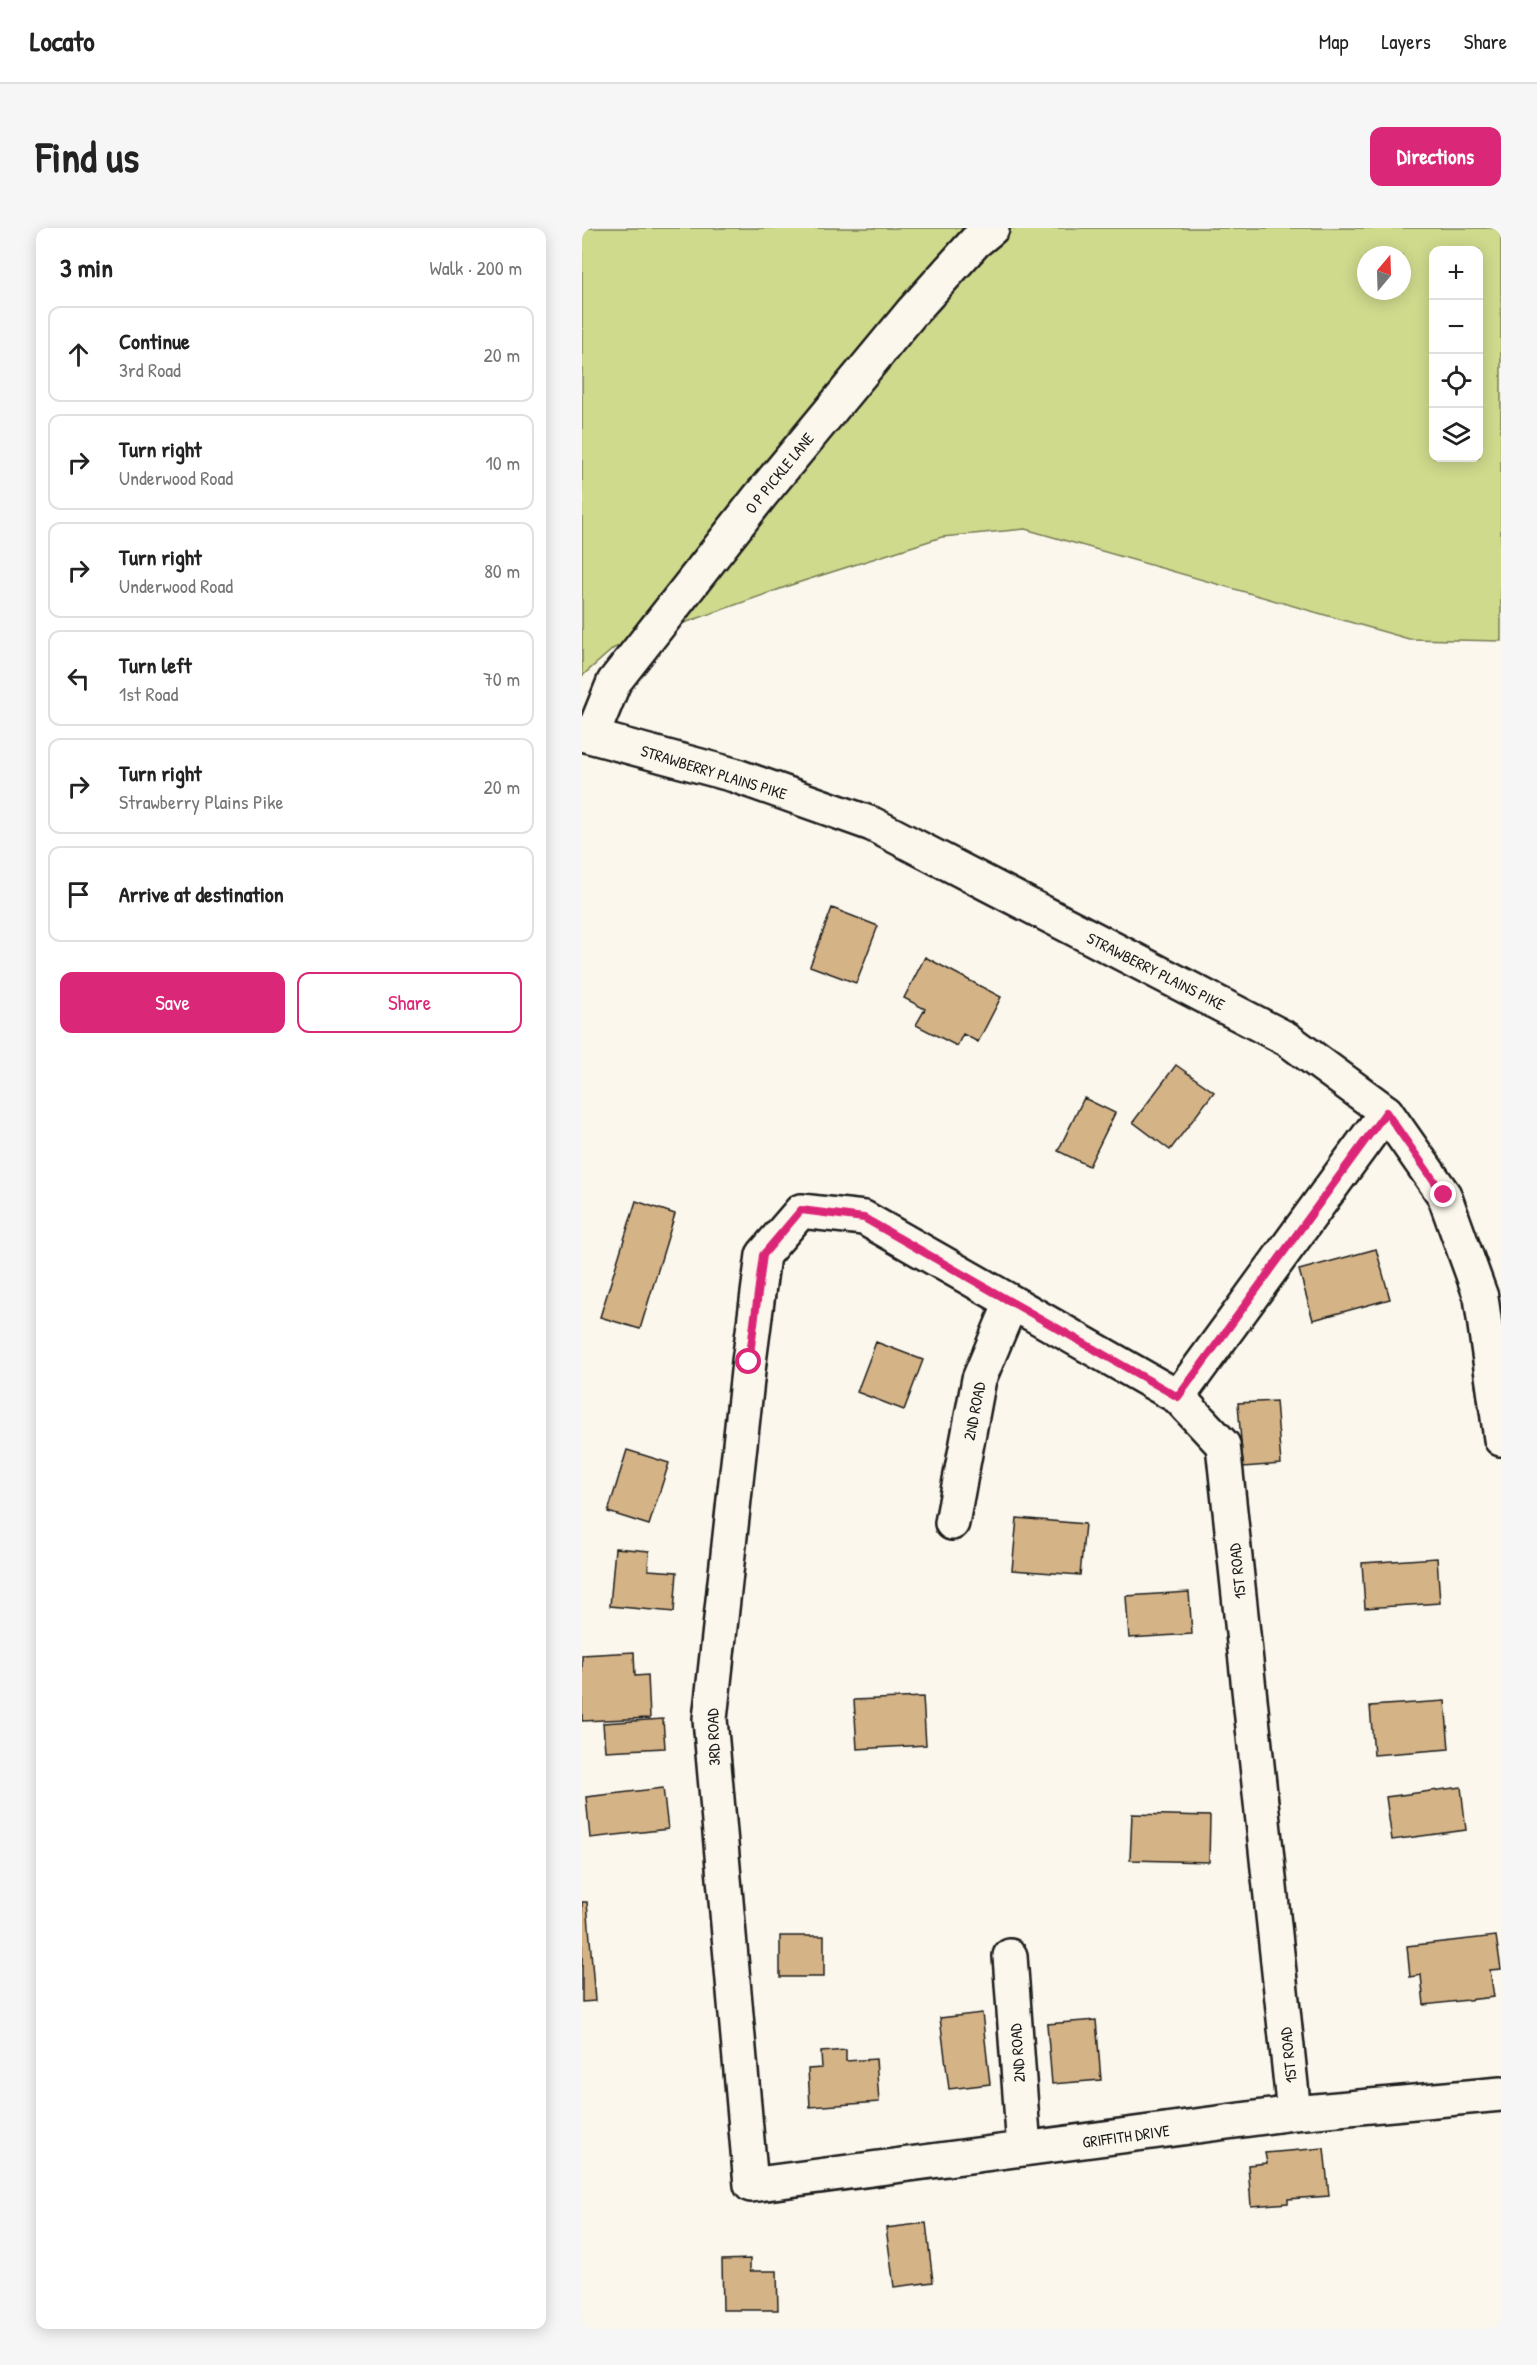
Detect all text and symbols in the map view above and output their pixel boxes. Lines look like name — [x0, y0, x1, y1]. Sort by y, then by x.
text: Locato — [30, 22, 94, 60]
text: Map — [1319, 27, 1348, 56]
text: Layers — [1381, 27, 1431, 56]
text: Share — [1464, 27, 1507, 56]
button: Directions — [1370, 127, 1501, 186]
text: Find us — [36, 128, 139, 185]
north arrow — [1357, 246, 1411, 300]
map controls — [1429, 246, 1483, 462]
button: + — [1429, 246, 1483, 300]
text: 3 min — [60, 250, 113, 285]
text: Walk · 200 m — [430, 254, 522, 281]
button: − — [1429, 300, 1483, 354]
text: Continue — [119, 326, 190, 356]
icon: ahead — [62, 338, 95, 371]
text: 20 m — [483, 341, 520, 368]
button: locate — [1429, 354, 1483, 408]
text: 3rd Road — [119, 356, 181, 383]
button: layers — [1429, 408, 1483, 462]
street label: O P PICKLE LANE — [739, 428, 819, 518]
text: Turn right — [119, 434, 202, 464]
icon: right — [62, 446, 95, 479]
text: 10 m — [486, 449, 520, 476]
text: Underwood Road — [119, 464, 233, 491]
text: Turn right — [119, 542, 202, 572]
icon: right — [62, 554, 95, 587]
text: 80 m — [484, 557, 520, 584]
text: Underwood Road — [119, 572, 233, 599]
text: Turn left — [119, 650, 192, 680]
icon: left — [62, 662, 95, 695]
text: 70 m — [483, 665, 520, 692]
text: 1st Road — [119, 680, 178, 707]
street label: STRAWBERRY PLAINS PIKE — [638, 739, 790, 805]
text: Turn right — [119, 758, 202, 788]
icon: right — [62, 770, 95, 803]
text: 20 m — [483, 773, 520, 800]
text: Strawberry Plains Pike — [119, 788, 283, 815]
icon: arrive — [62, 878, 95, 911]
text: Arrive at destination — [119, 879, 284, 909]
street label: STRAWBERRY PLAINS PIKE — [1083, 927, 1229, 1015]
button: Save — [60, 972, 285, 1033]
button: Share — [297, 972, 522, 1033]
route end — [1430, 1181, 1456, 1207]
route start — [735, 1348, 761, 1374]
street label: 2ND ROAD — [958, 1380, 990, 1442]
street label: 1ST ROAD — [1223, 1542, 1251, 1600]
street label: 3RD ROAD — [701, 1708, 725, 1766]
street label: 2ND ROAD — [1004, 2022, 1030, 2083]
street label: 1ST ROAD — [1274, 2026, 1302, 2084]
street label: GRIFFITH DRIVE — [1081, 2119, 1171, 2153]

